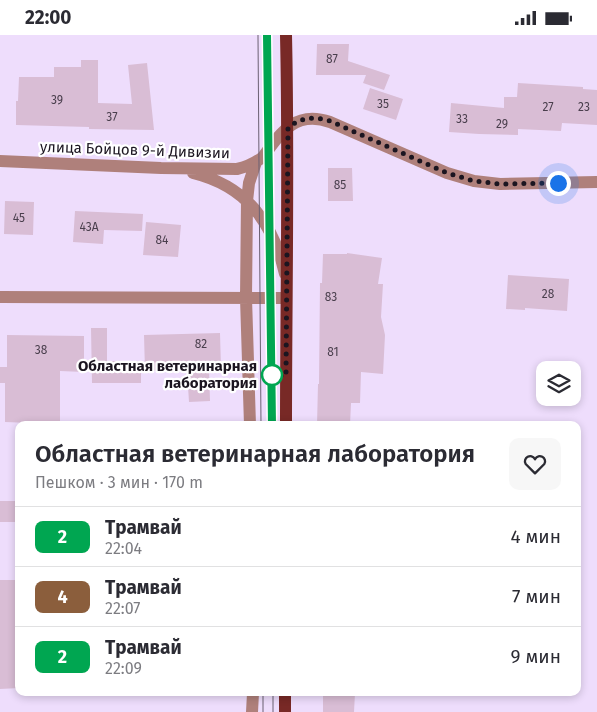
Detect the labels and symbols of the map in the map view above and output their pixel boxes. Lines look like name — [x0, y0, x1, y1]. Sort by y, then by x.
house number: 87 — [326, 52, 338, 66]
house number: 39 — [51, 93, 63, 107]
house number: 35 — [377, 97, 389, 111]
house number: 27 — [542, 100, 554, 114]
house number: 23 — [578, 100, 590, 114]
house number: 37 — [106, 110, 118, 124]
house number: 33 — [456, 112, 468, 126]
house number: 29 — [496, 117, 508, 131]
street label: улица Бойцов 9-й Дивизии — [40, 138, 230, 162]
your location — [546, 171, 571, 196]
house number: 85 — [334, 178, 346, 192]
house number: 45 — [13, 211, 25, 225]
house number: 43А — [79, 220, 99, 234]
house number: 84 — [156, 233, 169, 247]
house number: 28 — [542, 287, 555, 301]
house number: 83 — [325, 290, 337, 304]
house number: 82 — [195, 337, 207, 351]
house number: 38 — [35, 343, 48, 357]
house number: 81 — [327, 345, 339, 359]
place label: Областная ветеринарная лаборатория — [78, 357, 257, 392]
marker: Областная ветеринарная лаборатория — [261, 364, 283, 386]

